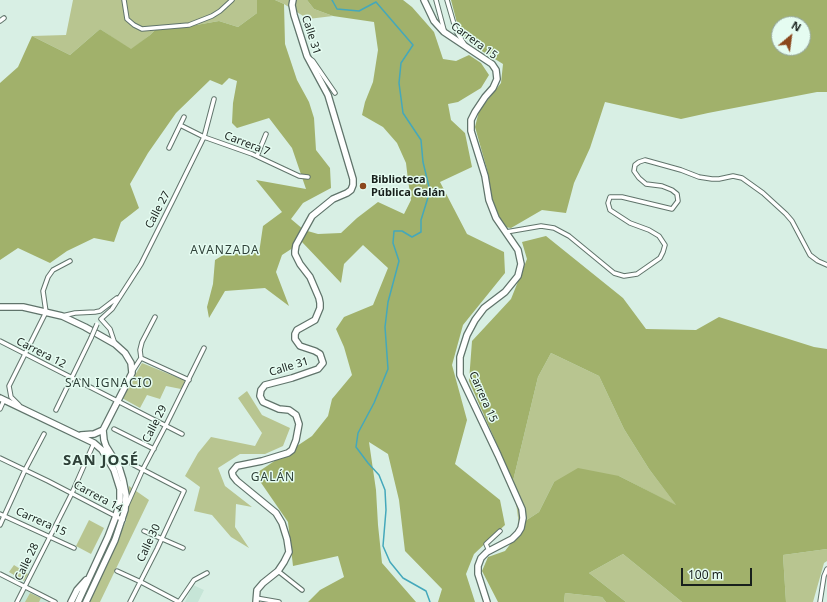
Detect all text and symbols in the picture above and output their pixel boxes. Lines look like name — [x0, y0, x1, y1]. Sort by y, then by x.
street label: Calle 31 — [298, 14, 324, 56]
north arrow — [771, 16, 811, 56]
text: N — [789, 17, 804, 35]
street label: Carrera 15 — [448, 20, 500, 62]
street label: Carrera 7 — [222, 129, 272, 159]
place label: Biblioteca Pública Galán — [371, 173, 445, 199]
marker: Biblioteca Pública Galán — [358, 181, 368, 191]
street label: Calle 27 — [143, 189, 173, 231]
district label: AVANZADA — [190, 244, 260, 258]
street label: Carrera 12 — [14, 335, 68, 371]
street label: Calle 31 — [268, 355, 310, 379]
street label: Carrera 15 — [466, 370, 500, 424]
district label: SAN IGNACIO — [65, 377, 153, 391]
street label: Calle 29 — [140, 403, 170, 445]
district label: SAN JOSÉ — [63, 452, 139, 470]
district label: GALÁN — [251, 471, 295, 485]
street label: Carrera 14 — [71, 478, 125, 516]
street label: Carrera 15 — [14, 505, 68, 539]
street label: Calle 30 — [134, 522, 164, 564]
street label: Calle 28 — [12, 541, 42, 583]
scale bar — [683, 560, 754, 586]
text: 100 m — [688, 566, 723, 583]

